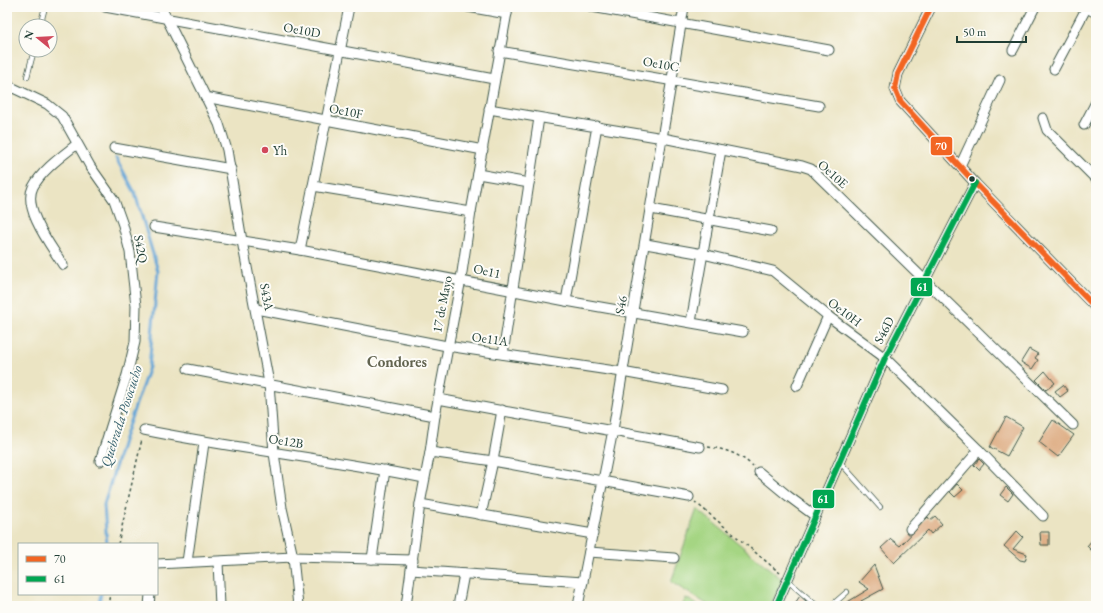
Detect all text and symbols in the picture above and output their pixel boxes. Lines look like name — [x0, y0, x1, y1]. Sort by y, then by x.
north arrow — [18, 18, 58, 58]
street label: Oe10D — [282, 18, 322, 42]
scale bar — [957, 18, 1026, 44]
text: 50 m — [963, 24, 987, 40]
text: N — [20, 28, 37, 41]
street label: Oe10C — [641, 52, 681, 76]
street label: Oe10F — [328, 99, 365, 123]
line badge: 70 — [930, 136, 953, 156]
text: 70 — [935, 139, 947, 153]
place label: Yh — [273, 142, 288, 159]
marker: Yh — [260, 145, 270, 155]
street label: Oe10E — [814, 156, 852, 192]
unlabelled marker — [967, 174, 977, 184]
street label: S42Q — [130, 234, 152, 267]
street label: Oe11 — [472, 260, 502, 282]
street label: 17 de Mayo — [428, 274, 456, 334]
line badge: 61 — [910, 277, 933, 297]
text: 61 — [916, 280, 928, 294]
street label: S43A — [256, 282, 278, 313]
street label: S46 — [611, 294, 631, 316]
street label: Oe10H — [825, 294, 866, 331]
street label: S46D — [870, 313, 898, 346]
street label: Oe11A — [471, 328, 510, 350]
district label: Condores — [367, 352, 427, 371]
water label: Quebrada Posocucho — [96, 362, 146, 469]
street label: Oe12B — [267, 430, 305, 452]
line badge: 61 — [812, 489, 835, 509]
text: 61 — [817, 492, 829, 506]
legend — [18, 543, 158, 595]
text: 70 — [54, 551, 66, 567]
text: 61 — [54, 571, 66, 587]

